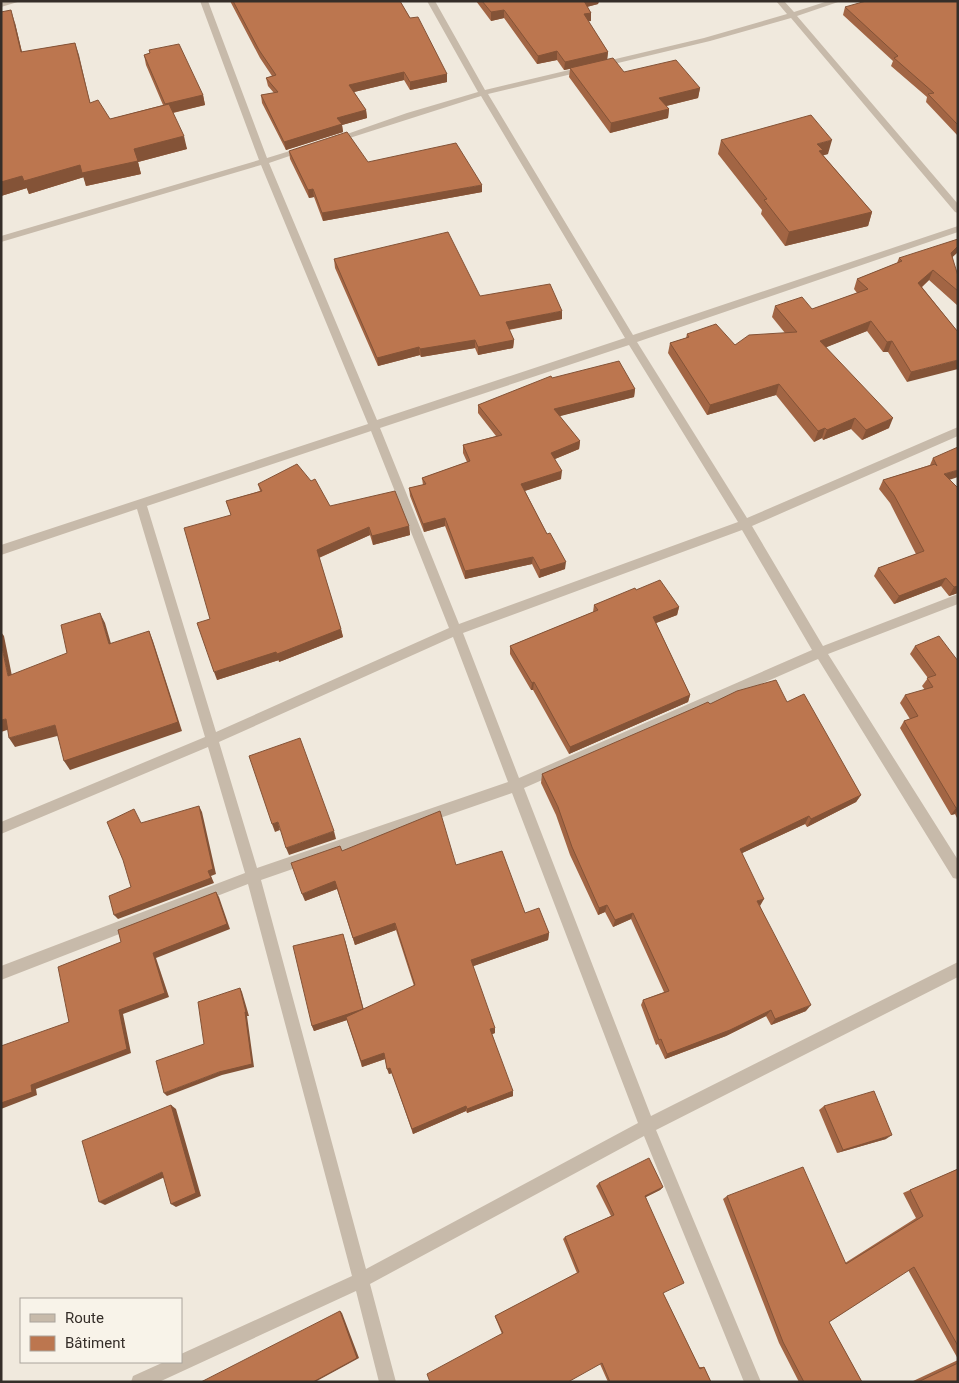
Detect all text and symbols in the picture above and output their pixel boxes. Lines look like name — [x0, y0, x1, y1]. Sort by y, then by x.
legend — [20, 1298, 182, 1363]
text: Route — [65, 1309, 104, 1327]
text: Bâtiment — [65, 1334, 125, 1352]

